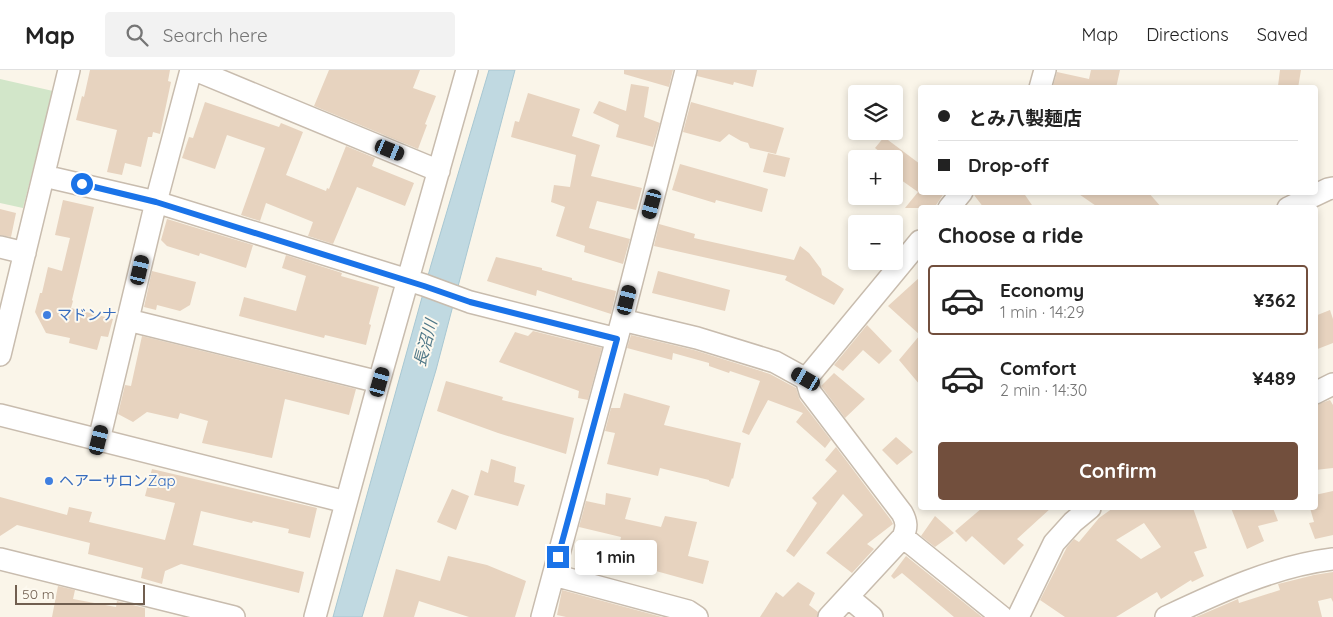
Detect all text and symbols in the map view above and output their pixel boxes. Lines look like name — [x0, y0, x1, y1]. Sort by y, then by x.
search box — [105, 12, 455, 57]
text: Map — [25, 20, 75, 50]
icon: search — [123, 21, 151, 49]
text: Search here — [163, 23, 268, 47]
text: Map — [1081, 23, 1118, 46]
text: Directions — [1146, 23, 1229, 46]
text: Saved — [1257, 23, 1308, 46]
map controls — [848, 85, 903, 270]
button: layers — [848, 85, 903, 140]
text: とみ八製麺店 — [968, 106, 1082, 130]
car — [373, 137, 406, 163]
button: + — [848, 150, 903, 205]
text: Drop-off — [968, 153, 1049, 177]
route start — [71, 173, 93, 195]
car — [640, 188, 663, 220]
button: − — [848, 215, 903, 270]
text: Choose a ride — [938, 221, 1083, 249]
car — [129, 254, 150, 286]
icon: car — [940, 278, 985, 323]
text: Economy — [1000, 278, 1084, 302]
car — [616, 284, 637, 316]
text: ¥362 — [1253, 288, 1296, 312]
text: 1 min · 14:29 — [1000, 302, 1084, 322]
place label: マドンナ — [57, 305, 117, 324]
marker: マドンナ — [41, 309, 53, 321]
water label: 長沼川 — [409, 315, 441, 369]
icon: car — [940, 356, 985, 401]
text: Comfort — [1000, 356, 1077, 380]
car — [789, 365, 822, 393]
car — [368, 366, 391, 398]
text: ¥489 — [1252, 366, 1296, 390]
text: 2 min · 14:30 — [1000, 380, 1087, 400]
car — [88, 424, 109, 456]
button: Confirm — [938, 442, 1298, 500]
place label: ヘアーサロンZap — [59, 471, 176, 490]
marker: ヘアーサロンZap — [43, 475, 55, 487]
callout: 1 min — [576, 540, 658, 574]
route end — [547, 546, 569, 568]
text: 1 min — [597, 547, 635, 567]
scale bar — [15, 582, 145, 605]
text: 50 m — [22, 585, 55, 603]

